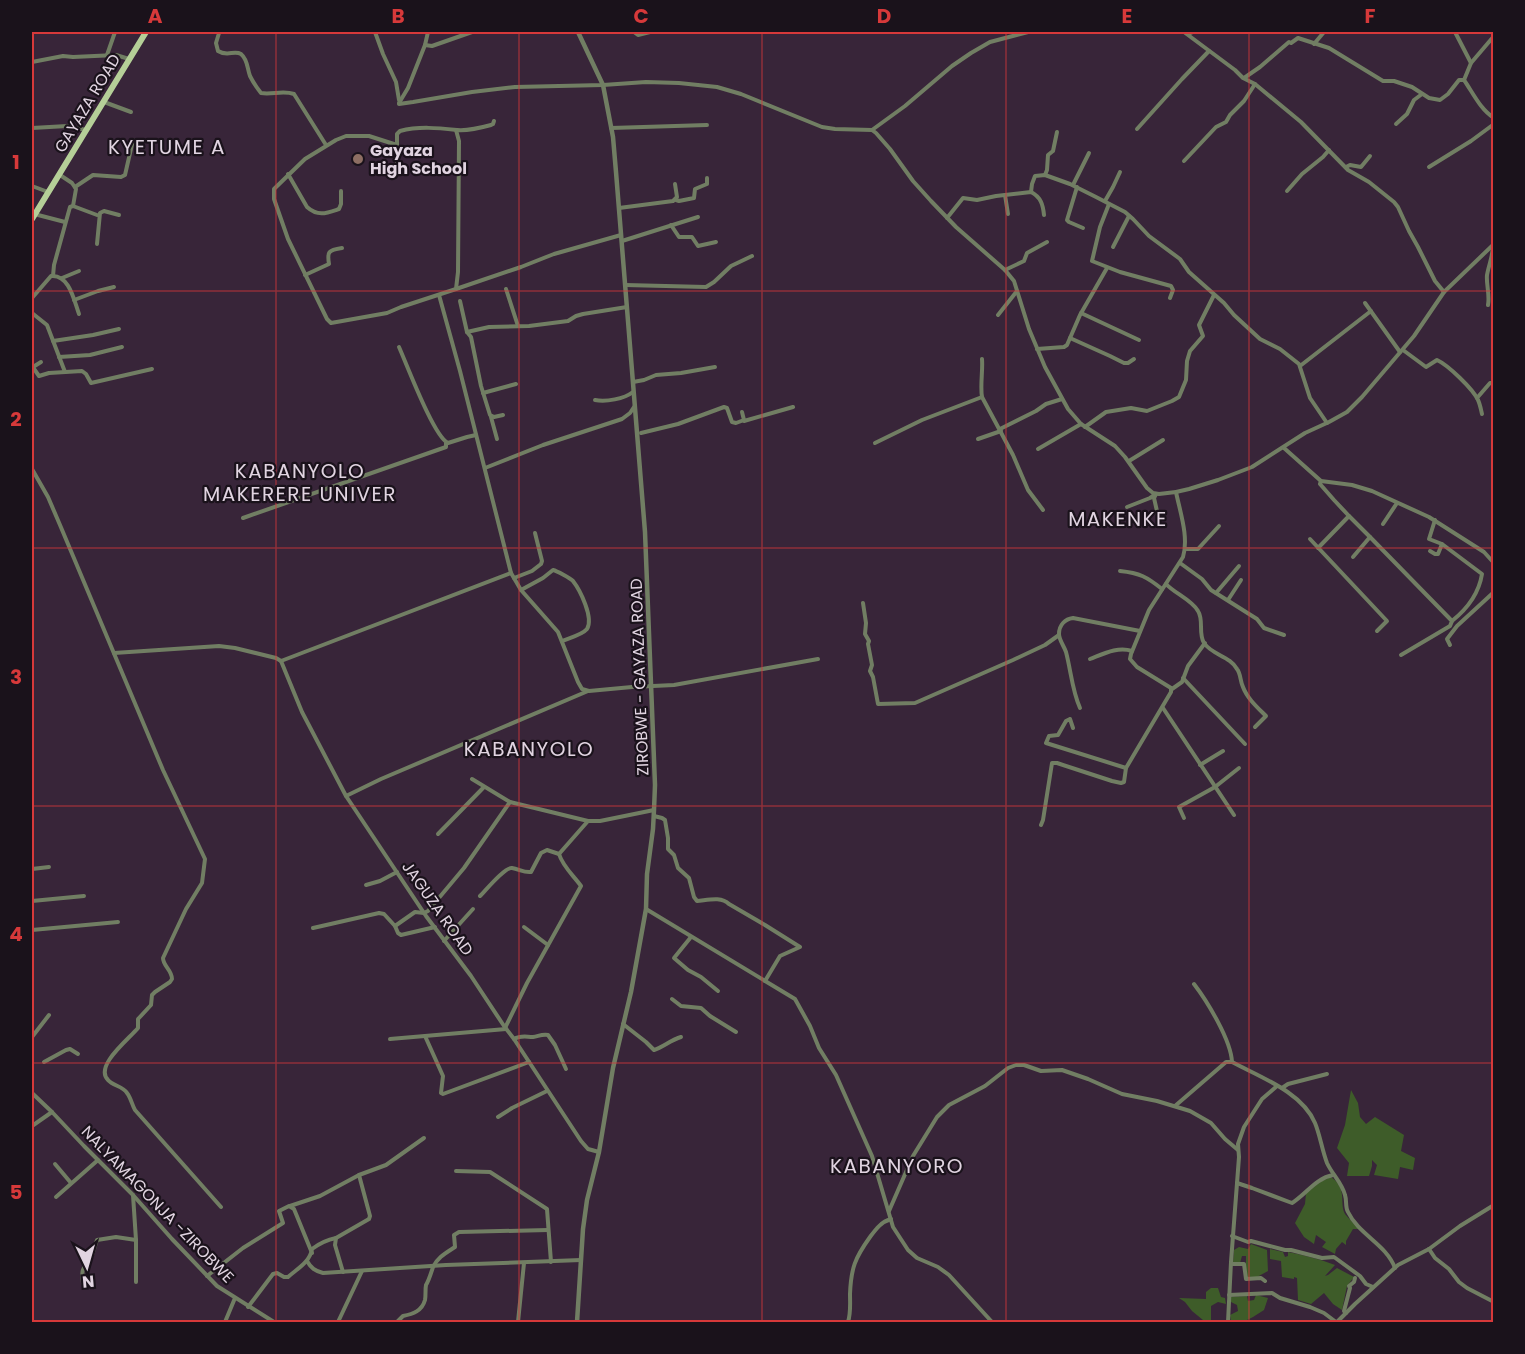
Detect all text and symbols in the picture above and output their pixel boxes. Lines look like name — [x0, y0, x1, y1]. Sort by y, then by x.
text: A — [148, 2, 163, 30]
text: B — [391, 2, 405, 30]
text: C — [633, 2, 649, 30]
text: D — [877, 2, 891, 30]
text: E — [1122, 2, 1132, 30]
text: F — [1365, 2, 1376, 30]
street label: GAYAZA ROAD — [49, 50, 126, 157]
district label: KYETUME A — [108, 133, 226, 161]
place label: Gayaza High School — [370, 139, 467, 180]
text: 1 — [12, 148, 20, 176]
marker: Gayaza High School — [351, 152, 365, 166]
text: 2 — [10, 405, 22, 433]
district label: KABANYOLO MAKERERE UNIVER — [203, 457, 397, 508]
district label: MAKENKE — [1068, 505, 1168, 533]
street label: ZIROBWE - GAYAZA ROAD — [625, 578, 654, 776]
text: 3 — [10, 663, 22, 691]
district label: KABANYOLO — [464, 735, 594, 763]
street label: JAGUZA ROAD — [396, 856, 479, 960]
text: 4 — [9, 920, 23, 948]
street label: NALYAMAGONJA -ZIROBWE — [78, 1122, 238, 1286]
district label: KABANYORO — [830, 1152, 964, 1180]
text: 5 — [10, 1178, 23, 1206]
north arrow — [57, 1237, 117, 1297]

